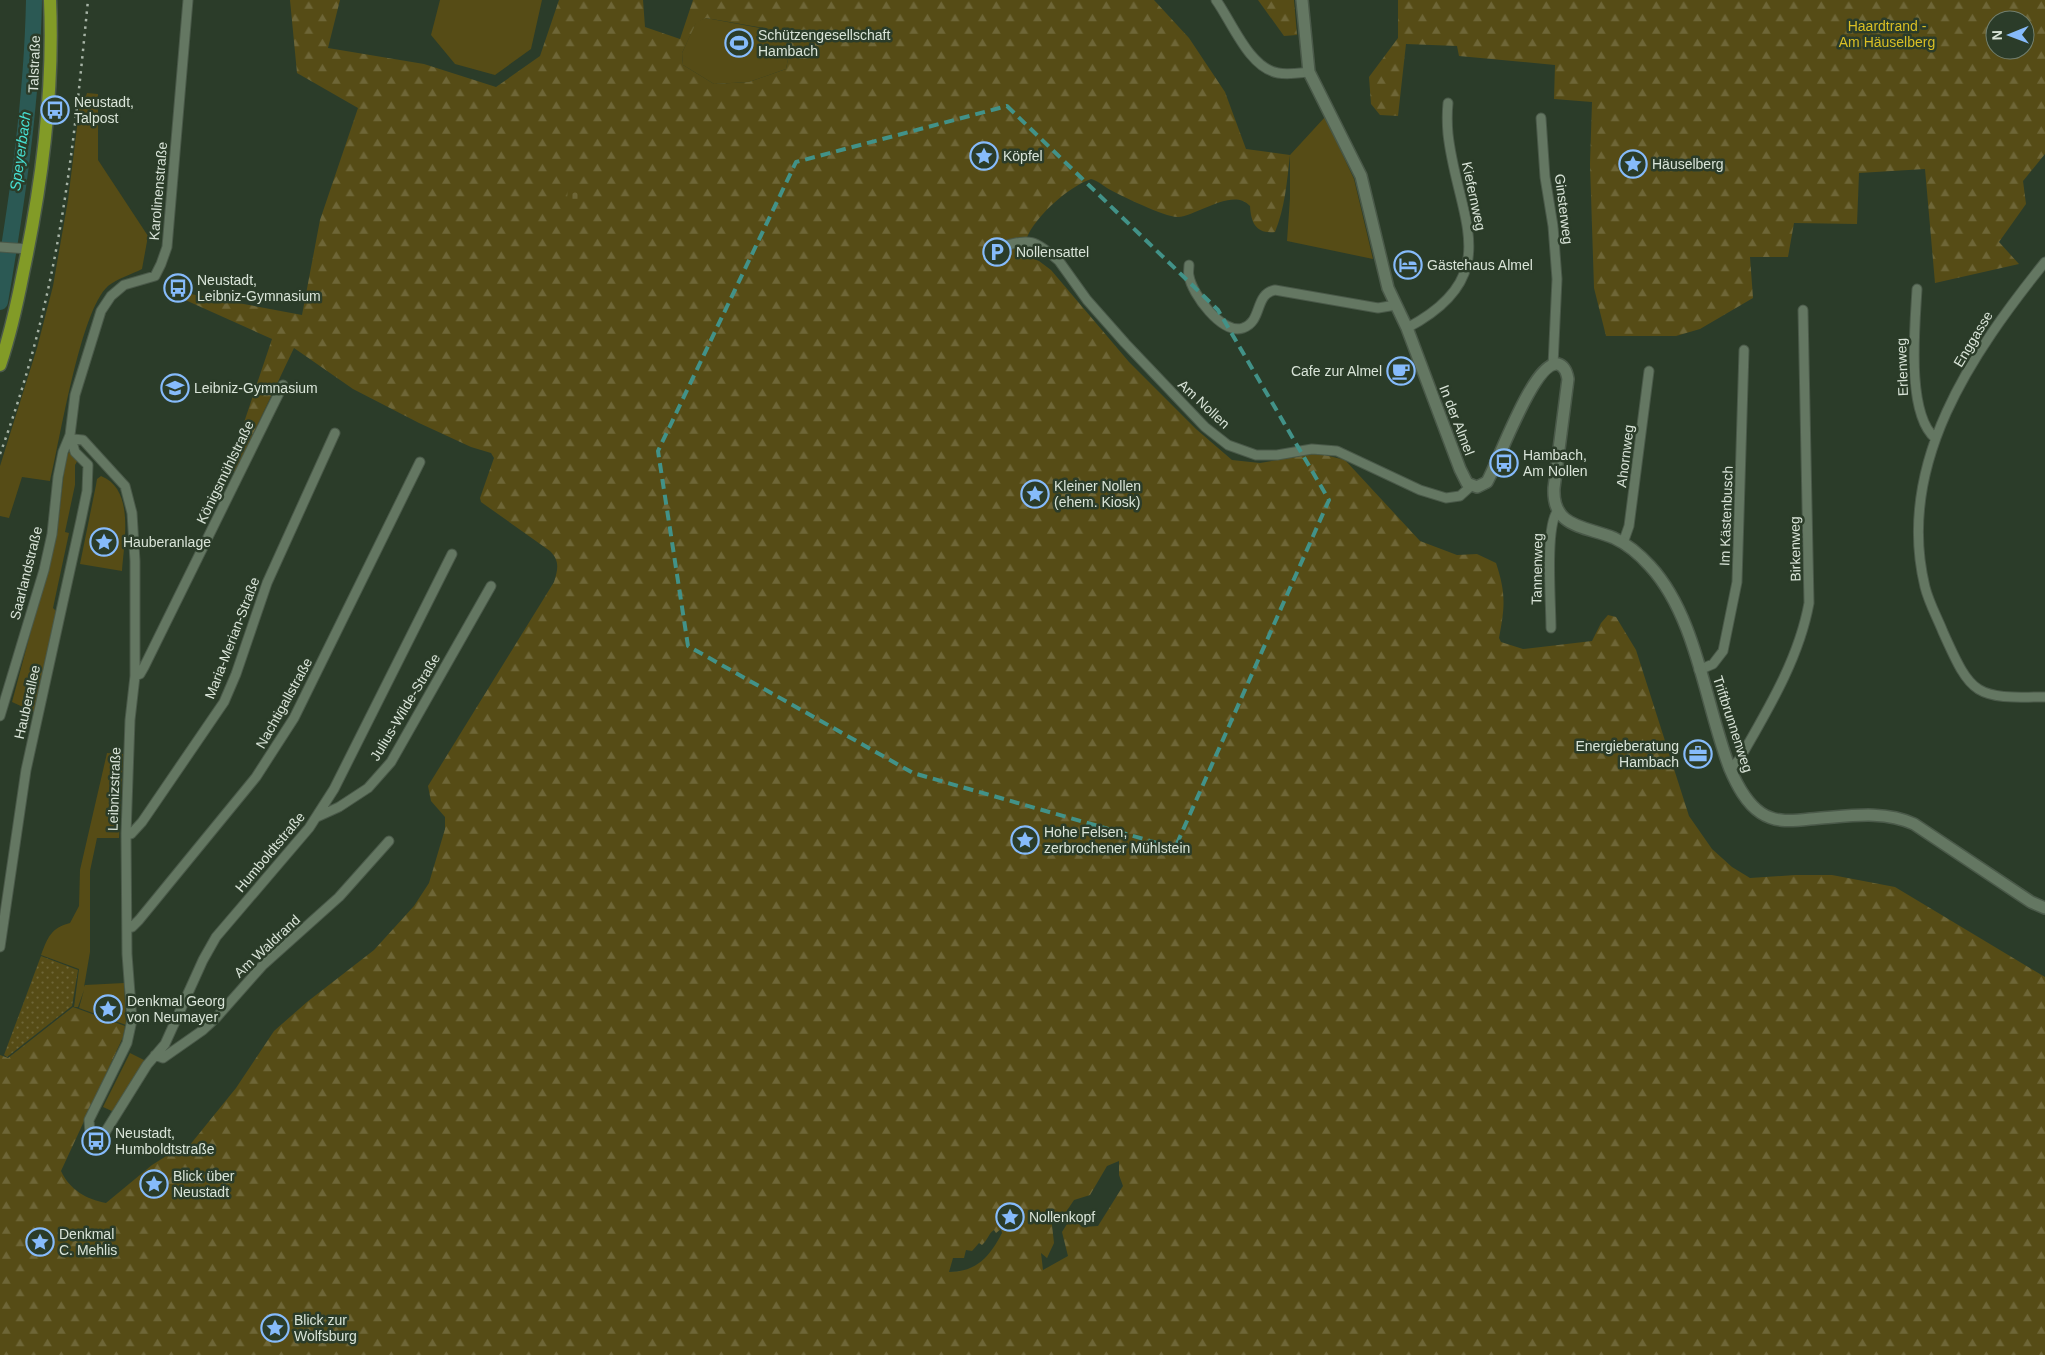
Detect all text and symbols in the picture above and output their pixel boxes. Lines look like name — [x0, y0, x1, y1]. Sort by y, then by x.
north arrow — [1985, 10, 2035, 60]
park label: Haardtrand - Am Häuselberg — [1839, 18, 1935, 50]
place label: Schützengesellschaft Hambach — [758, 27, 890, 59]
sports icon: Schützengesellschaft Hambach — [724, 28, 754, 58]
text: N — [1989, 30, 2005, 40]
street label: Talstraße — [25, 35, 43, 93]
place label: Neustadt, Talpost — [74, 94, 134, 126]
bus stop icon: Neustadt, Talpost — [40, 95, 70, 125]
water label: Speyerbach — [6, 110, 34, 192]
street label: Karolinenstraße — [146, 141, 170, 241]
place icon: Köpfel — [969, 141, 999, 171]
place label: Köpfel — [1003, 148, 1043, 164]
place icon: Häuselberg — [1618, 149, 1648, 179]
place label: Häuselberg — [1652, 156, 1724, 172]
street label: Kiefernweg — [1459, 160, 1489, 232]
street label: Ginsterweg — [1552, 173, 1576, 245]
parking icon: Nollensattel — [982, 237, 1012, 267]
place label: Nollensattel — [1016, 244, 1089, 260]
hotel icon: Gästehaus Almel — [1393, 250, 1423, 280]
place label: Gästehaus Almel — [1427, 257, 1533, 273]
place label: Neustadt, Leibniz-Gymnasium — [197, 272, 321, 304]
bus stop icon: Neustadt, Leibniz-Gymnasium — [163, 273, 193, 303]
street label: Enggasse — [1950, 308, 1996, 370]
street label: Erlenweg — [1893, 338, 1911, 396]
cafe icon: Cafe zur Almel — [1386, 356, 1416, 386]
place label: Cafe zur Almel — [1291, 363, 1382, 379]
school or university icon: Leibniz-Gymnasium — [160, 373, 190, 403]
street label: Am Nollen — [1175, 376, 1233, 432]
place label: Leibniz-Gymnasium — [194, 380, 318, 396]
street label: In der Almel — [1436, 383, 1478, 457]
street label: Königsmühlstraße — [193, 418, 257, 526]
street label: Ahornweg — [1613, 424, 1637, 488]
place label: Hambach, Am Nollen — [1523, 447, 1588, 479]
bus stop icon: Hambach, Am Nollen — [1489, 448, 1519, 478]
street label: Im Kästenbusch — [1716, 466, 1736, 566]
place label: Kleiner Nollen (ehem. Kiosk) — [1054, 478, 1141, 510]
place icon: Kleiner Nollen (ehem. Kiosk) — [1020, 479, 1050, 509]
street label: Birkenweg — [1786, 516, 1804, 582]
street label: Saarlandstraße — [7, 524, 45, 621]
place icon: Hauberanlage — [89, 527, 119, 557]
street label: Tannenweg — [1528, 533, 1546, 605]
place label: Hauberanlage — [123, 534, 211, 550]
street label: Maria-Merian-Straße — [201, 575, 263, 701]
street label: Julius-Wilde-Straße — [367, 650, 443, 763]
street label: Nachtigallstraße — [252, 655, 316, 751]
street label: Hauberallee — [11, 663, 43, 741]
street label: Triftbrunnenweg — [1710, 674, 1756, 774]
place label: Energieberatung Hambach — [1575, 738, 1679, 770]
office icon: Energieberatung Hambach — [1683, 739, 1713, 769]
street label: Leibnizstraße — [105, 747, 123, 831]
street label: Humboldtstraße — [232, 809, 308, 895]
place label: Hohe Felsen, zerbrochener Mühlstein — [1044, 824, 1190, 856]
place icon: Hohe Felsen, zerbrochener Mühlstein — [1010, 825, 1040, 855]
street label: Am Waldrand — [231, 911, 303, 981]
place label: Denkmal Georg von Neumayer — [127, 993, 225, 1025]
place icon: Denkmal Georg von Neumayer — [93, 994, 123, 1024]
place label: Neustadt, Humboldtstraße — [115, 1125, 215, 1157]
bus stop icon: Neustadt, Humboldtstraße — [81, 1126, 111, 1156]
place label: Blick über Neustadt — [173, 1168, 235, 1200]
place icon: Blick über Neustadt — [139, 1169, 169, 1199]
place icon: Nollenkopf — [995, 1202, 1025, 1232]
place label: Nollenkopf — [1029, 1209, 1095, 1225]
place label: Denkmal C. Mehlis — [59, 1226, 117, 1258]
place icon: Denkmal C. Mehlis — [25, 1227, 55, 1257]
place label: Blick zur Wolfsburg — [294, 1312, 357, 1344]
place icon: Blick zur Wolfsburg — [260, 1313, 290, 1343]

